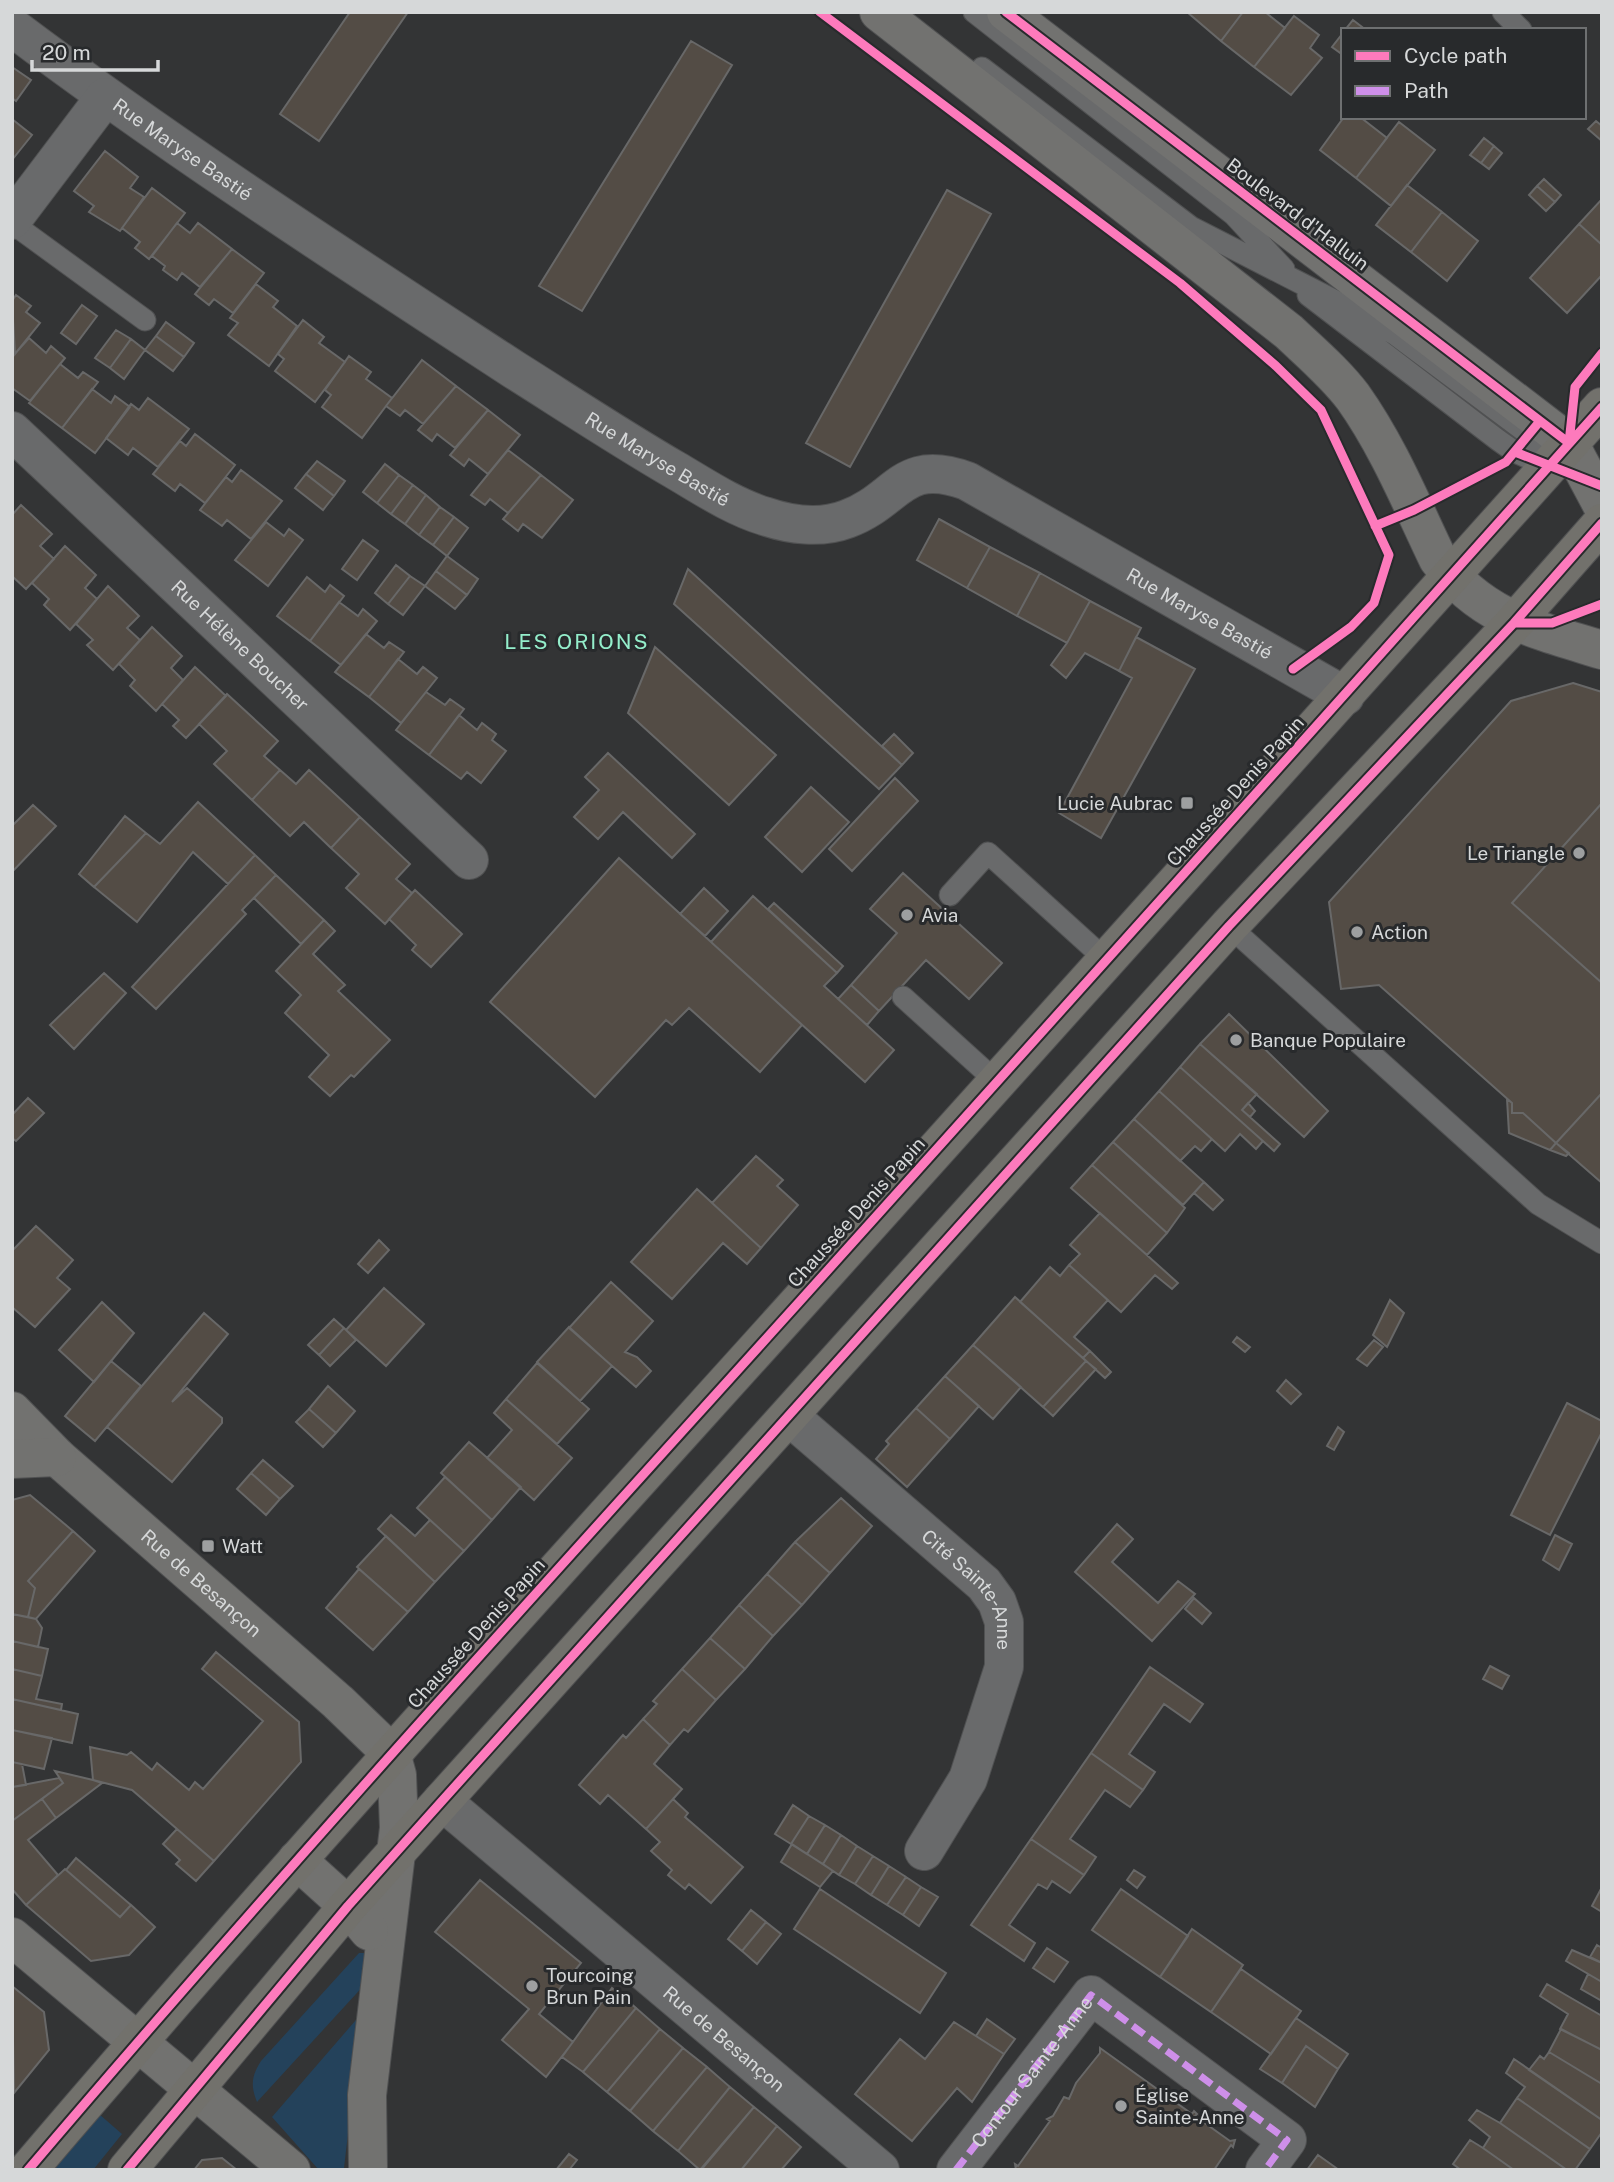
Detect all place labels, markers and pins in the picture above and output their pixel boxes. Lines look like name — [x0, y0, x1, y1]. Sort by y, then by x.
place label: Lucie Aubrac — [1057, 792, 1173, 814]
marker: Lucie Aubrac — [1179, 795, 1195, 811]
place label: Le Triangle — [1467, 842, 1565, 864]
marker: Le Triangle — [1571, 845, 1587, 861]
place label: Avia — [921, 904, 958, 926]
marker: Avia — [899, 907, 915, 923]
place label: Action — [1371, 921, 1428, 943]
marker: Action — [1349, 924, 1365, 940]
place label: Banque Populaire — [1250, 1029, 1406, 1051]
marker: Banque Populaire — [1228, 1032, 1244, 1048]
place label: Watt — [222, 1535, 263, 1557]
marker: Watt — [200, 1538, 216, 1554]
place label: Tourcoing Brun Pain — [546, 1964, 634, 2008]
marker: Tourcoing Brun Pain — [524, 1978, 540, 1994]
place label: Église Sainte-Anne — [1135, 2084, 1245, 2128]
marker: Église Sainte-Anne — [1113, 2098, 1129, 2114]

